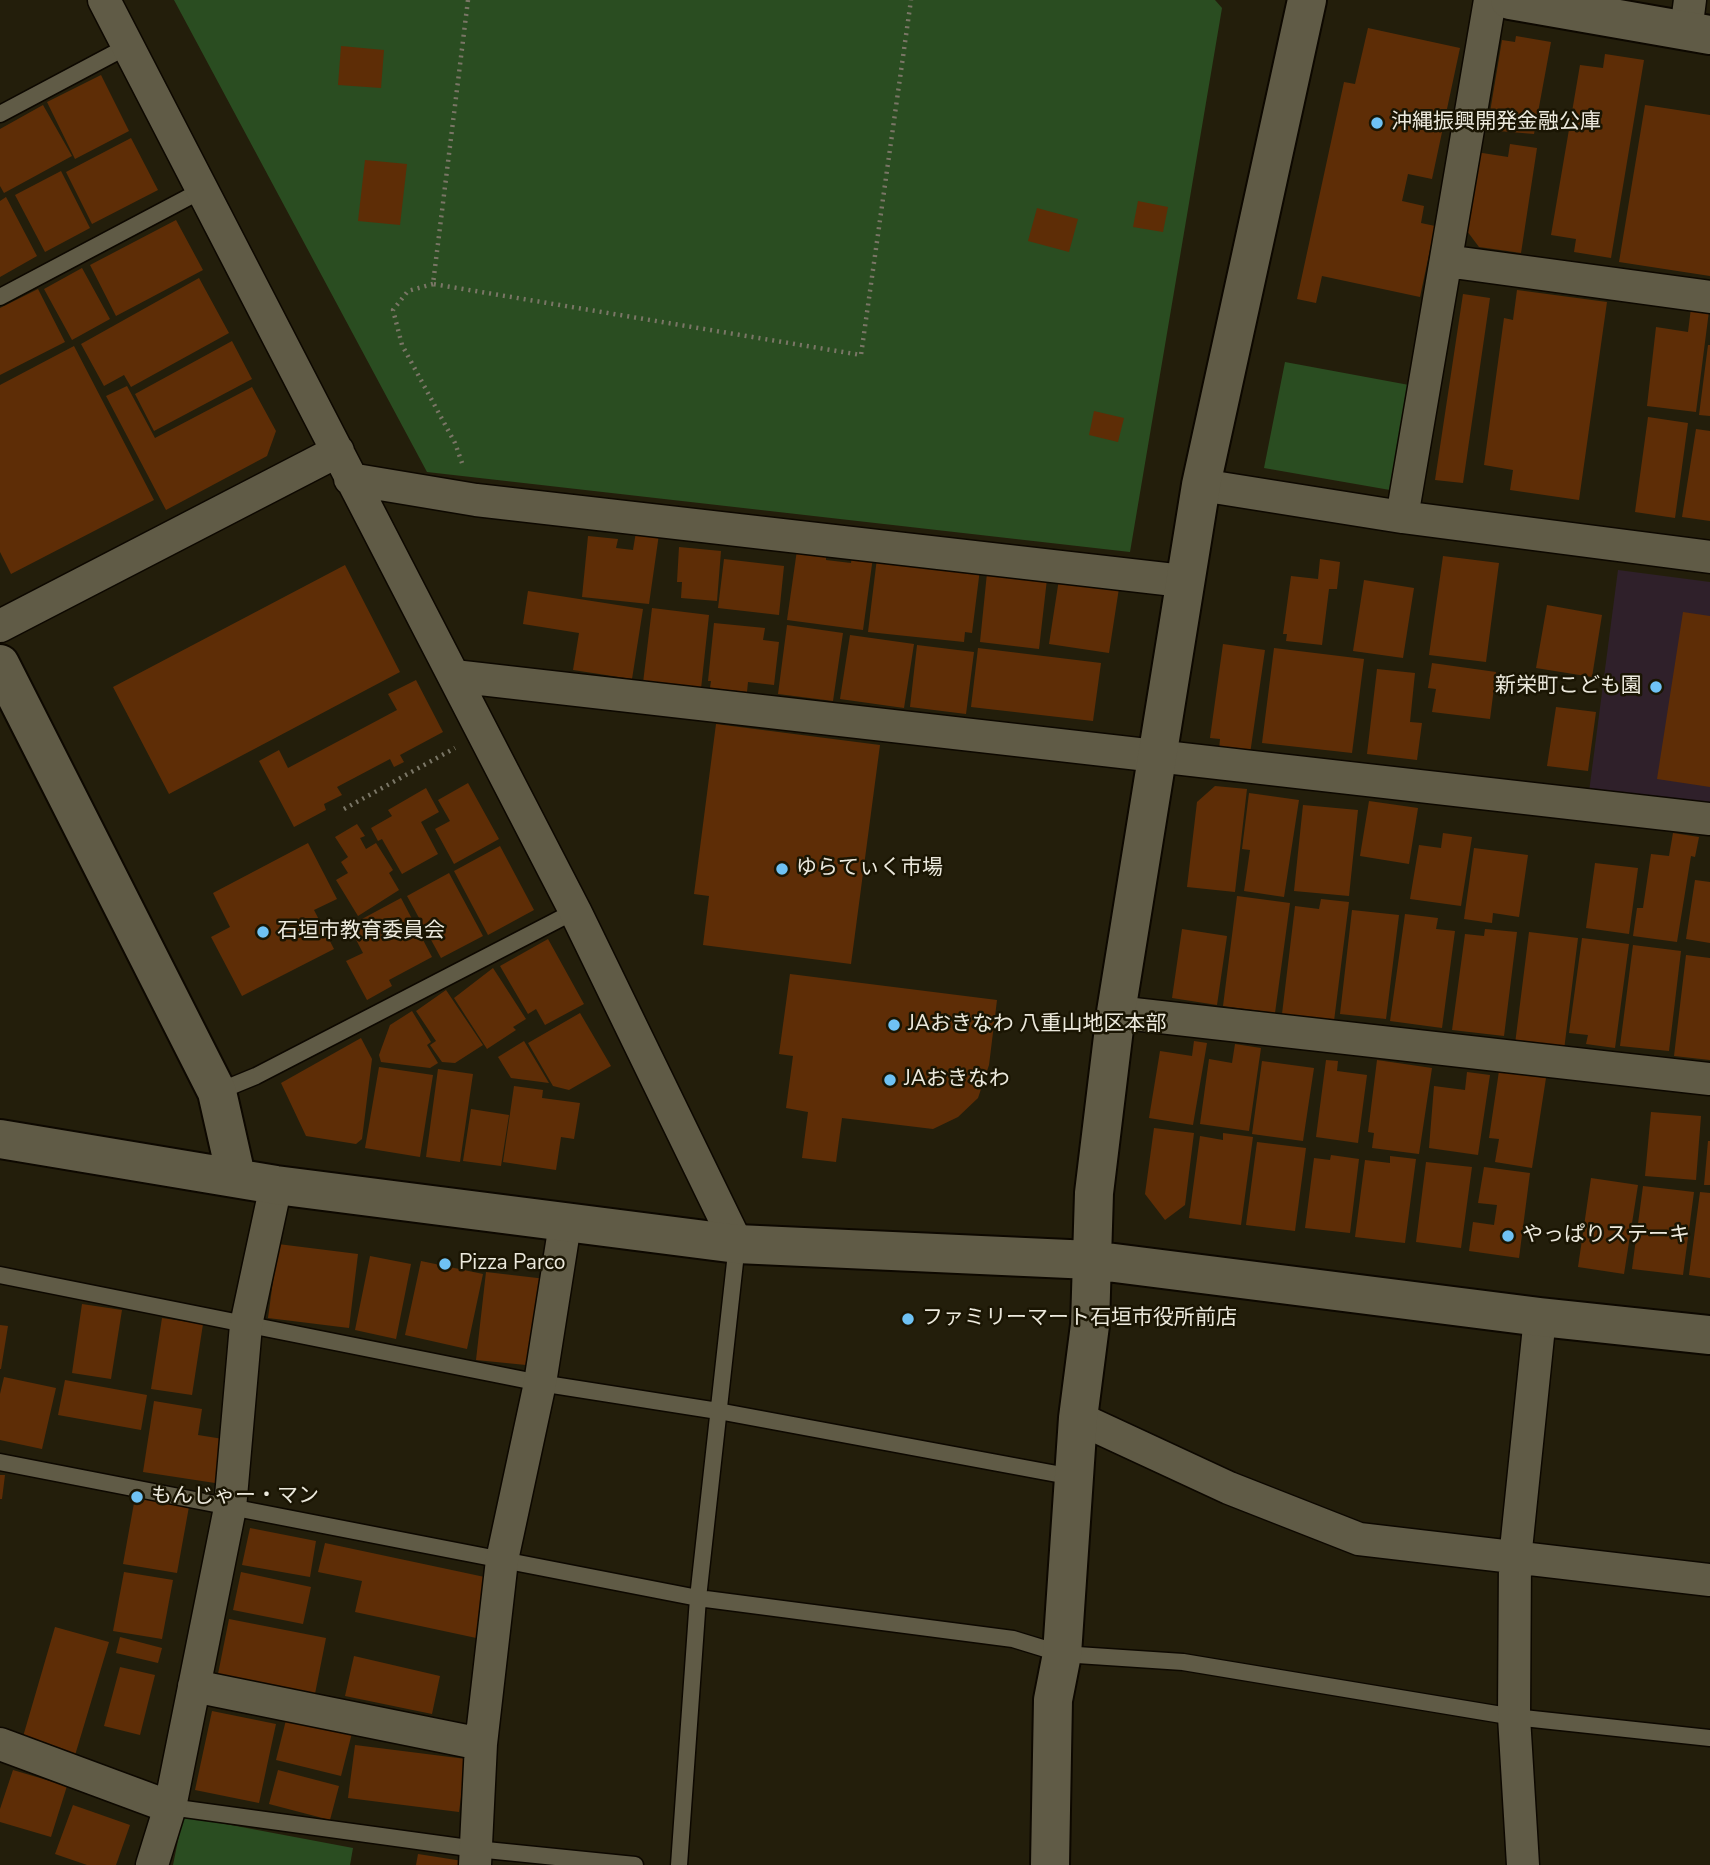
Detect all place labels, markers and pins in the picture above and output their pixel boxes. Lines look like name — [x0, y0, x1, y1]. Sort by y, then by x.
place label: 沖縄振興開発金融公庫 — [1391, 110, 1601, 136]
marker: 沖縄振興開発金融公庫 — [1369, 115, 1385, 131]
place label: 新栄町こども園 — [1495, 674, 1642, 700]
marker: 新栄町こども園 — [1648, 679, 1664, 695]
place label: ゆらてぃく市場 — [796, 856, 943, 882]
marker: ゆらてぃく市場 — [774, 861, 790, 877]
place label: 石垣市教育委員会 — [277, 919, 445, 945]
marker: 石垣市教育委員会 — [255, 924, 271, 940]
place label: JAおきなわ 八重山地区本部 — [908, 1012, 1167, 1038]
marker: JAおきなわ 八重山地区本部 — [886, 1017, 902, 1033]
place label: JAおきなわ — [904, 1067, 1010, 1093]
marker: JAおきなわ — [882, 1072, 898, 1088]
place label: やっぱりステーキ — [1522, 1223, 1690, 1249]
marker: やっぱりステーキ — [1500, 1228, 1516, 1244]
place label: Pizza Parco — [459, 1251, 566, 1277]
marker: Pizza Parco — [437, 1256, 453, 1272]
place label: ファミリーマート石垣市役所前店 — [922, 1306, 1237, 1332]
marker: ファミリーマート石垣市役所前店 — [900, 1311, 916, 1327]
place label: もんじゃー・マン — [151, 1484, 319, 1510]
marker: もんじゃー・マン — [129, 1489, 145, 1505]

